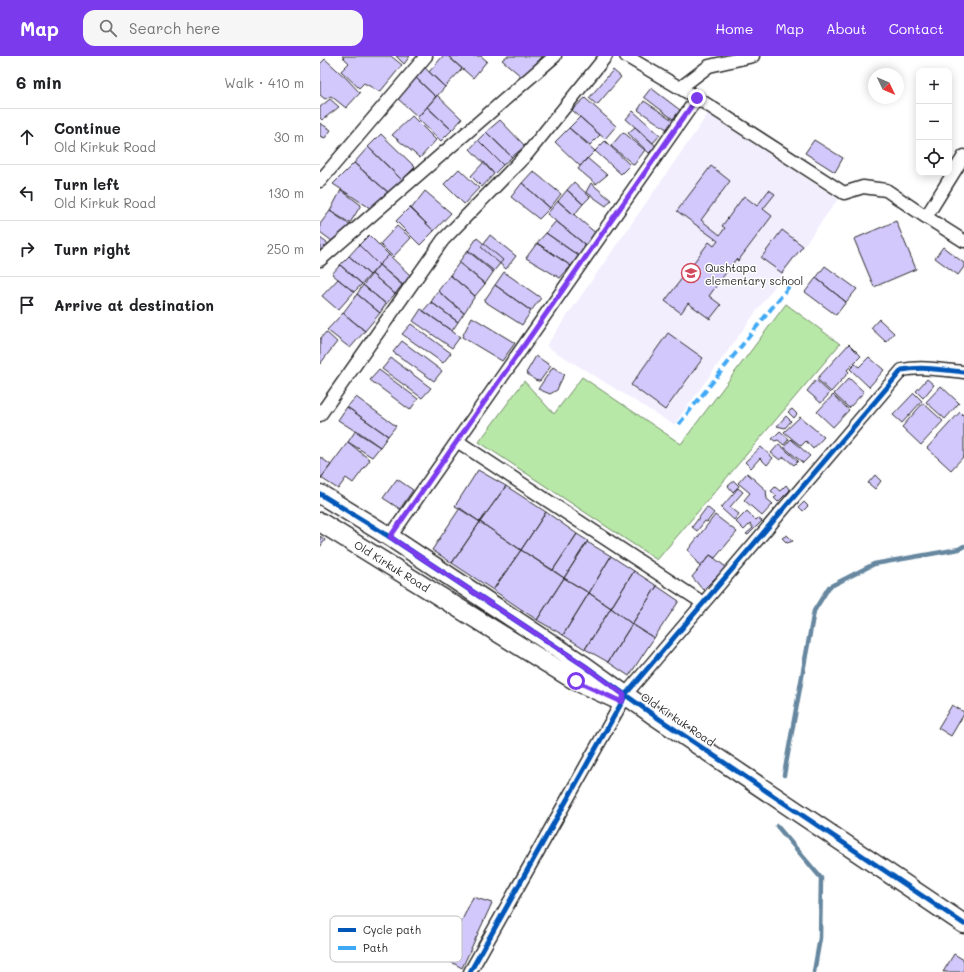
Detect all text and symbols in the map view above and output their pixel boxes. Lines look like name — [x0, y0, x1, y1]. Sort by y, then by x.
search box — [83, 10, 363, 46]
text: Map — [20, 16, 59, 41]
icon: search — [97, 17, 119, 39]
text: Search here — [129, 18, 220, 38]
text: Home — [715, 19, 753, 38]
text: Map — [775, 19, 804, 38]
text: About — [826, 19, 867, 38]
text: Contact — [889, 19, 944, 38]
north arrow — [868, 68, 904, 104]
map controls — [916, 68, 952, 176]
button: + — [916, 68, 952, 104]
text: 6 min — [16, 71, 61, 93]
text: Walk · 410 m — [224, 74, 304, 91]
route end — [688, 89, 706, 107]
button: − — [916, 104, 952, 140]
text: Continue — [54, 118, 121, 138]
icon: ahead — [16, 126, 38, 148]
text: 30 m — [274, 128, 304, 145]
text: Old Kirkuk Road — [54, 138, 156, 155]
button: locate — [916, 140, 952, 176]
text: Turn left — [54, 174, 119, 194]
icon: left — [16, 182, 38, 204]
text: 130 m — [268, 184, 304, 201]
text: Old Kirkuk Road — [54, 194, 156, 211]
icon: right — [16, 238, 38, 260]
text: Turn right — [54, 239, 131, 259]
text: 250 m — [267, 240, 304, 257]
place label: Qushtapa elementary school — [705, 260, 803, 288]
school or university icon: Qushtapa elementary school — [680, 262, 702, 284]
icon: arrive — [16, 294, 38, 316]
text: Arrive at destination — [54, 295, 214, 315]
street label: Old Kirkuk Road — [351, 537, 433, 595]
route start — [567, 672, 585, 690]
street label: Old Kirkuk Road — [638, 689, 718, 749]
legend — [330, 916, 462, 962]
text: Cycle path — [363, 922, 421, 937]
text: Path — [363, 940, 388, 955]

